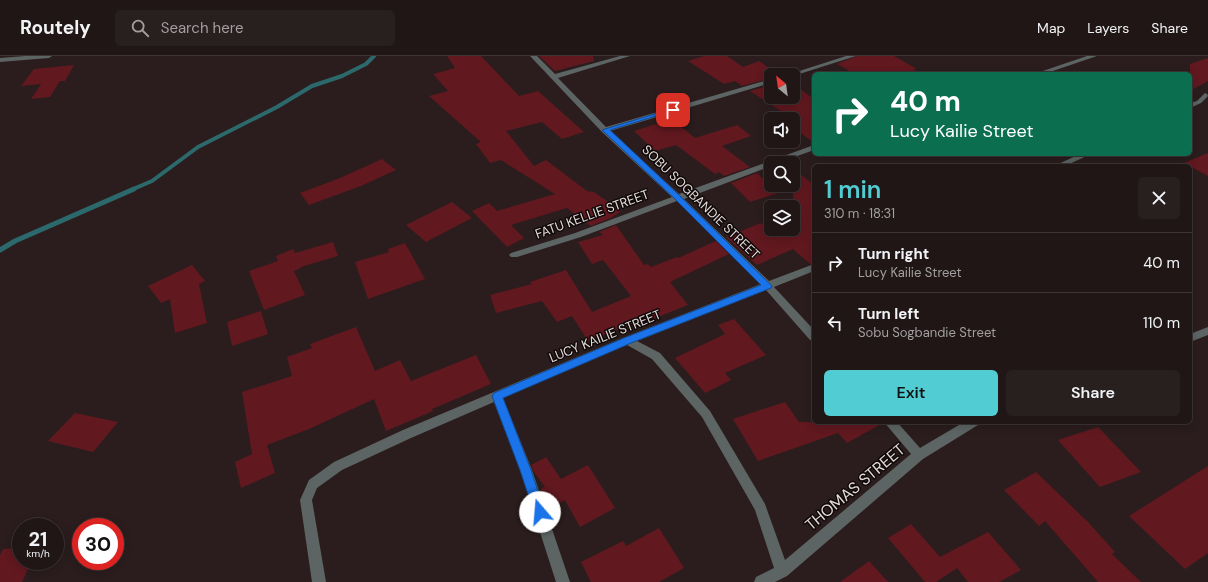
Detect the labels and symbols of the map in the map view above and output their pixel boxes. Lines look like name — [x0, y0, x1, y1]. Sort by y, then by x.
north arrow — [764, 68, 800, 104]
pin — [656, 93, 690, 127]
street label: SOBU SOGBANDIE STREET — [639, 141, 763, 263]
street label: FATU KELLIE STREET — [533, 186, 651, 242]
street label: LUCY KAILIE STREET — [547, 306, 663, 366]
street label: THOMAS STREET — [801, 439, 909, 535]
position arrow — [519, 491, 561, 533]
speed limit sign: 30 — [72, 518, 124, 570]

